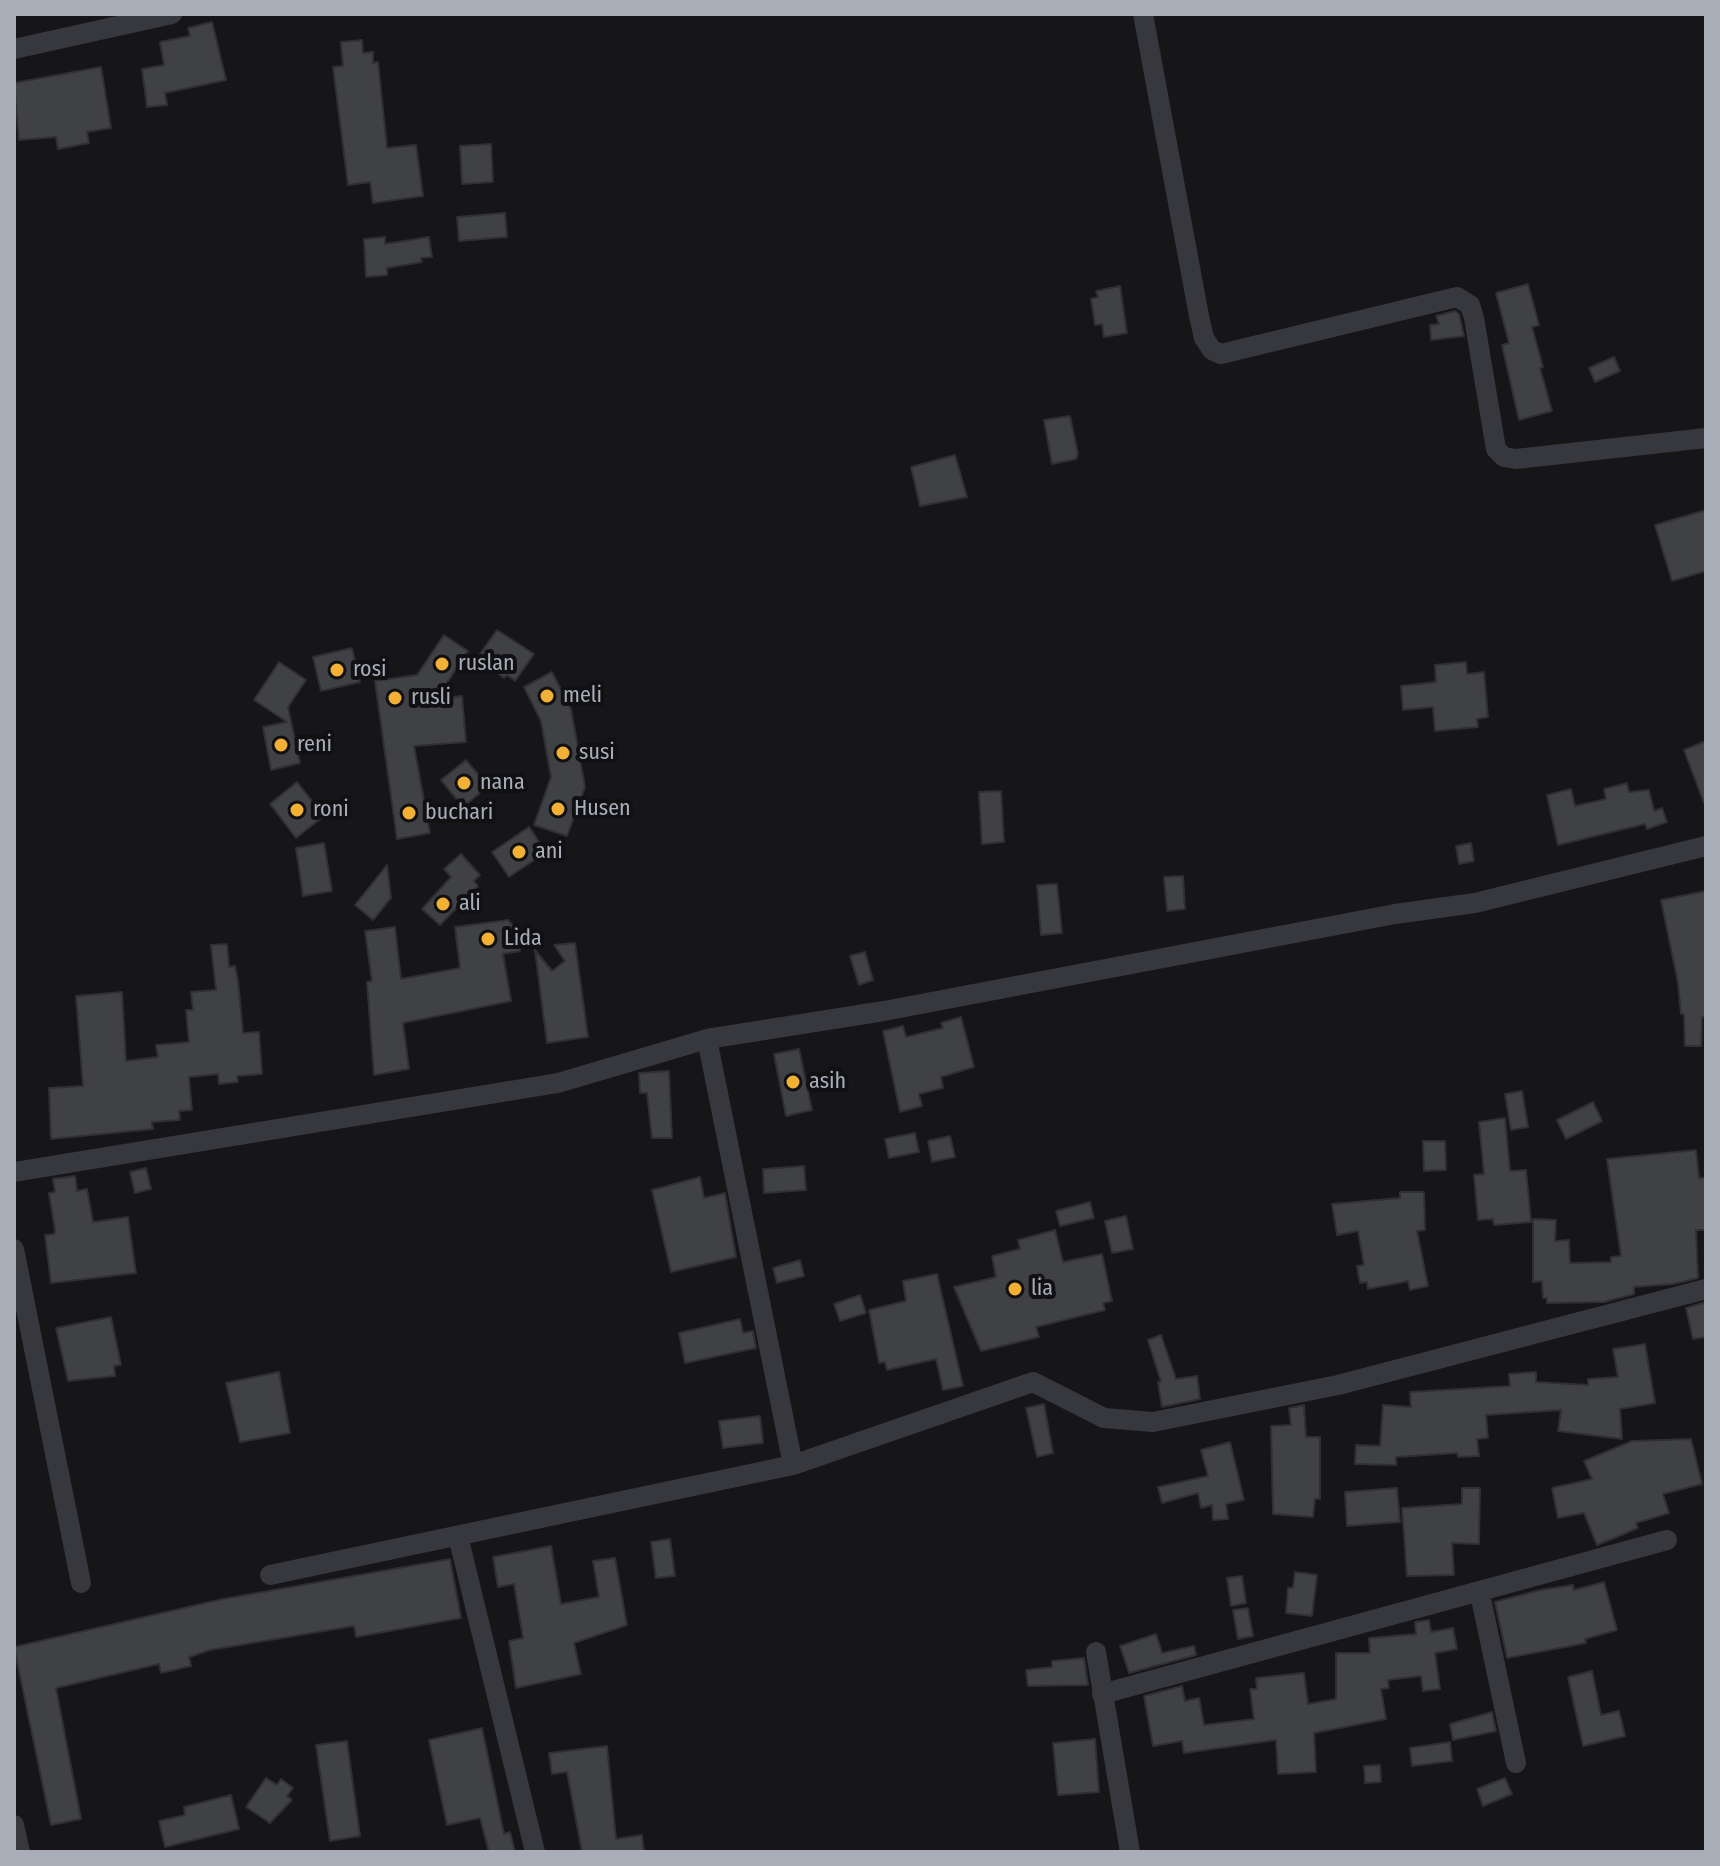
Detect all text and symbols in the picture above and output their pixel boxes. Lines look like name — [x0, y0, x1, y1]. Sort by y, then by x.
place label: ruslan — [458, 651, 515, 677]
marker: ruslan — [433, 655, 451, 673]
place label: rosi — [353, 657, 387, 683]
marker: rosi — [328, 661, 346, 679]
place label: meli — [563, 683, 602, 709]
place label: rusli — [411, 685, 451, 711]
marker: meli — [538, 687, 556, 705]
marker: rusli — [386, 689, 404, 707]
place label: reni — [297, 732, 332, 758]
marker: reni — [272, 736, 290, 754]
place label: susi — [579, 740, 615, 766]
marker: susi — [554, 744, 572, 762]
place label: nana — [480, 770, 525, 796]
marker: nana — [455, 774, 473, 792]
place label: Husen — [574, 796, 631, 822]
place label: roni — [313, 797, 349, 823]
place label: buchari — [425, 800, 493, 826]
marker: Husen — [549, 800, 567, 818]
marker: roni — [288, 801, 306, 819]
marker: buchari — [400, 804, 418, 822]
place label: ani — [535, 839, 563, 865]
marker: ani — [510, 843, 528, 861]
place label: ali — [459, 891, 481, 917]
marker: ali — [434, 895, 452, 913]
place label: Lida — [504, 926, 542, 952]
marker: Lida — [479, 930, 497, 948]
place label: asih — [809, 1069, 846, 1095]
marker: asih — [784, 1073, 802, 1091]
place label: lia — [1031, 1276, 1053, 1302]
marker: lia — [1006, 1280, 1024, 1298]

